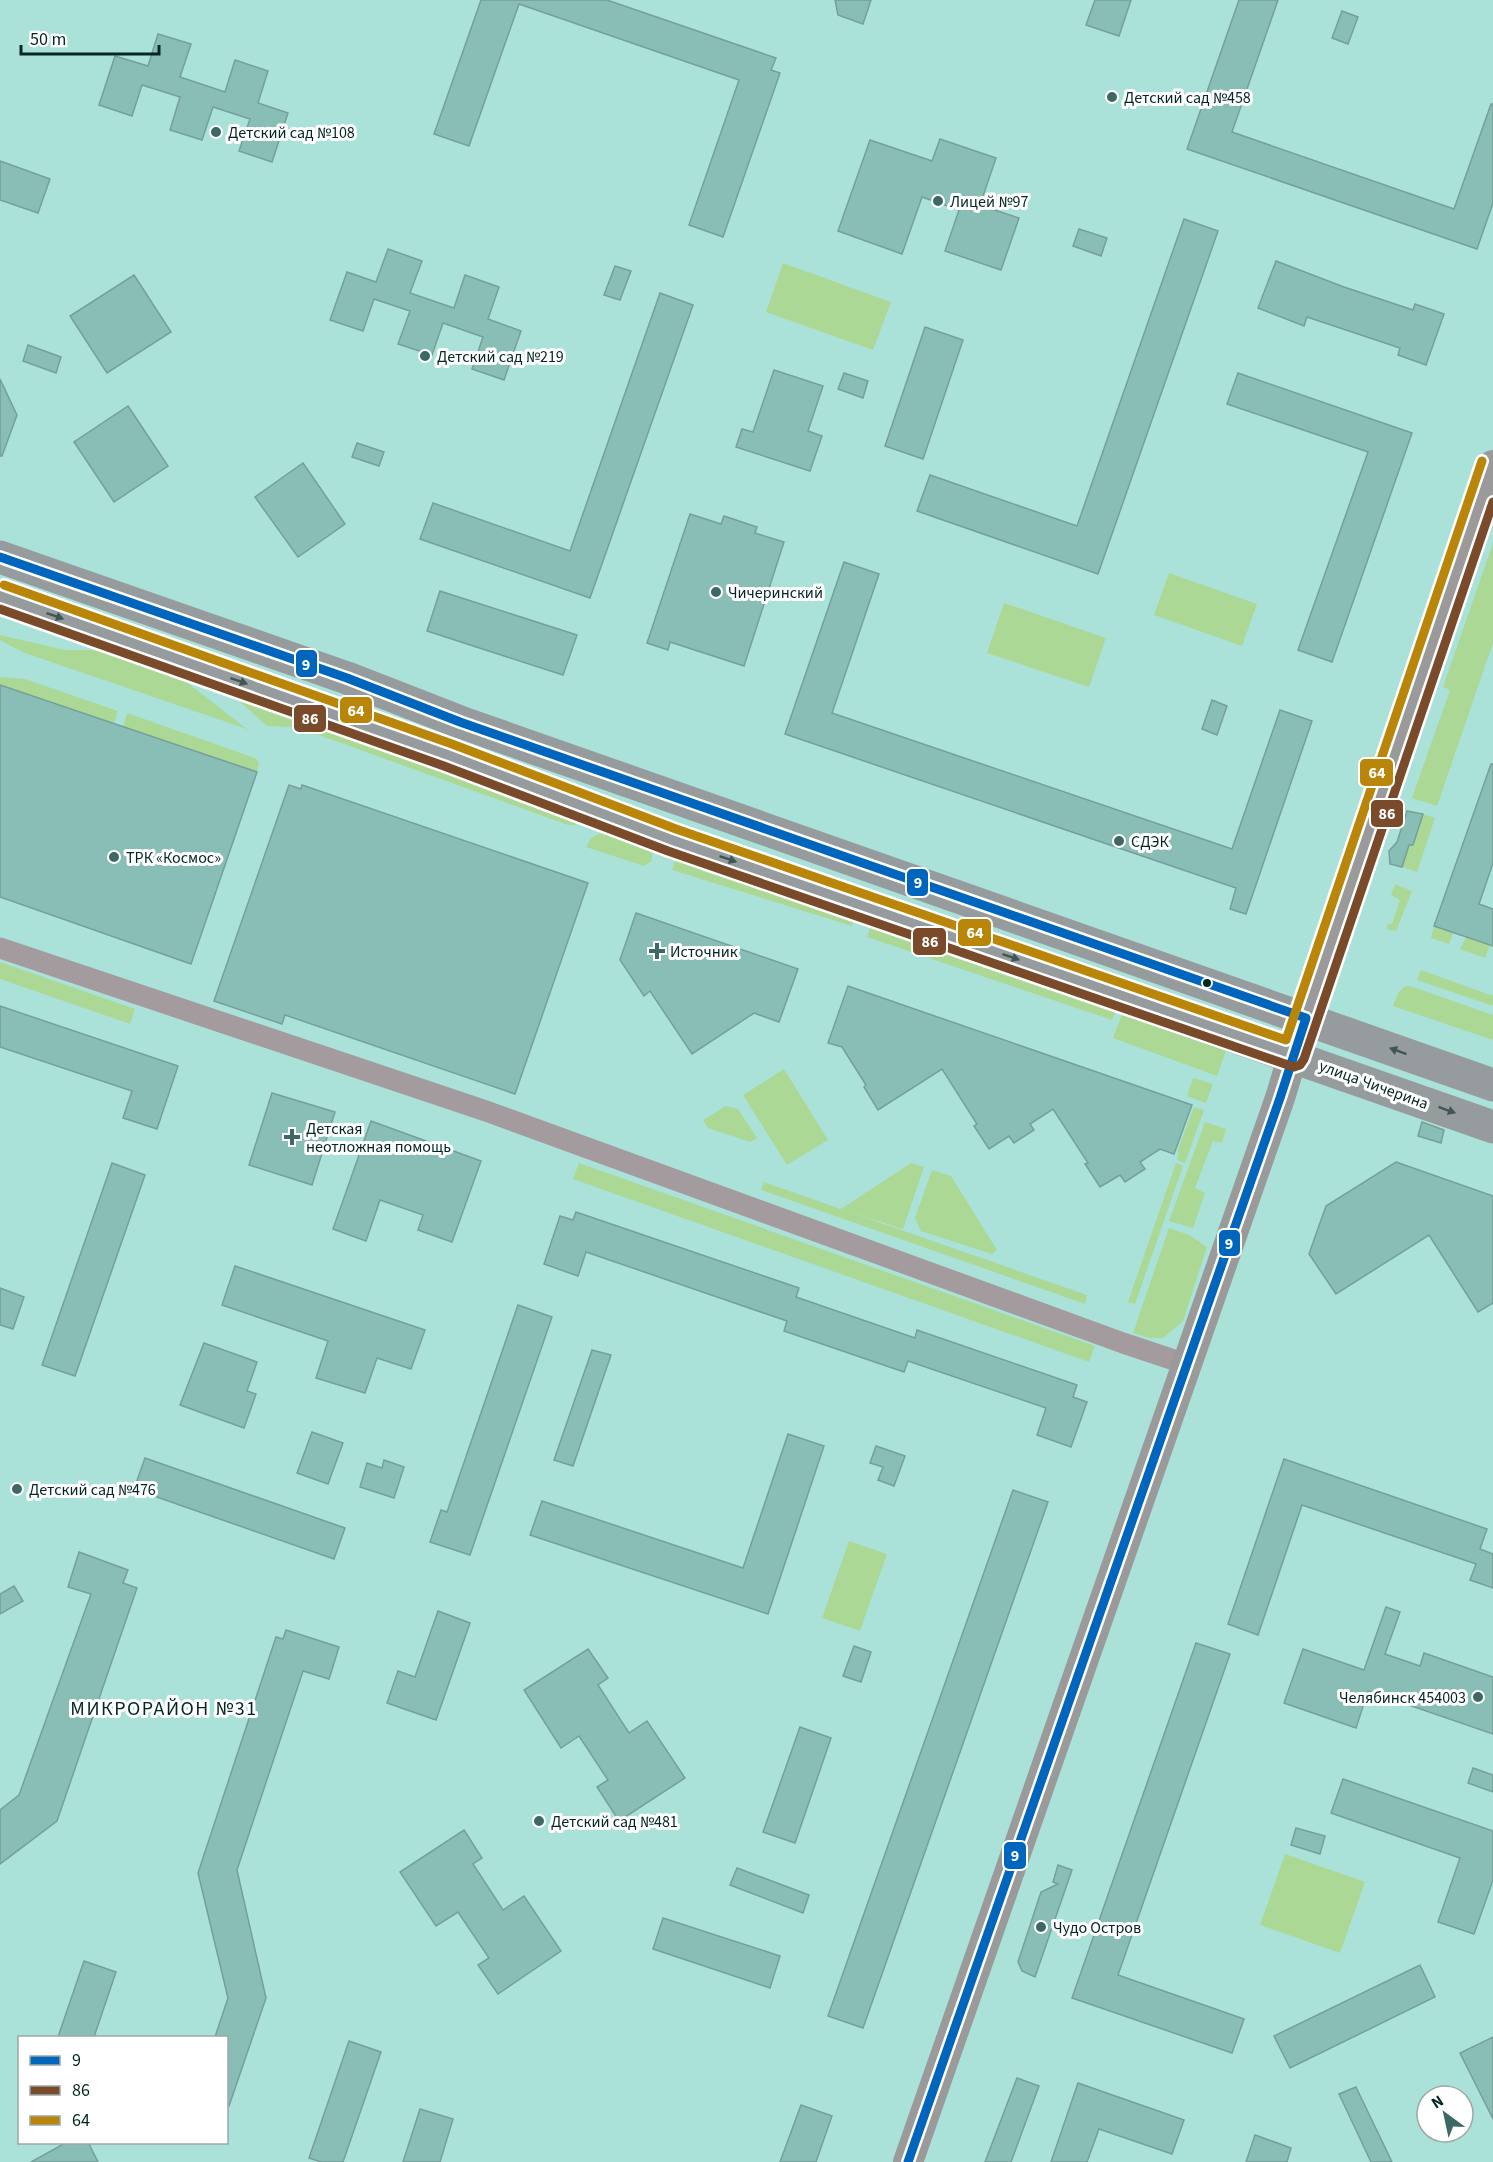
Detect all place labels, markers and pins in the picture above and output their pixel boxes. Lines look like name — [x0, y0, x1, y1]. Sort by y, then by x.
place label: Детский сад №458 — [1124, 87, 1251, 109]
marker: Детский сад №458 — [1105, 90, 1119, 104]
place label: Детский сад №108 — [228, 122, 355, 144]
marker: Детский сад №108 — [209, 125, 223, 139]
place label: Лицей №97 — [950, 191, 1028, 213]
marker: Лицей №97 — [931, 194, 945, 208]
place label: Детский сад №219 — [437, 346, 564, 368]
marker: Детский сад №219 — [418, 349, 432, 363]
place label: Чичеринский — [728, 582, 823, 604]
marker: Чичеринский — [709, 585, 723, 599]
place label: СДЭК — [1131, 831, 1169, 853]
marker: СДЭК — [1112, 834, 1126, 848]
place label: ТРК «Космос» — [126, 847, 221, 869]
marker: ТРК «Космос» — [107, 850, 121, 864]
place label: Источник — [670, 941, 738, 963]
marker: Источник — [648, 942, 666, 960]
unlabelled marker — [1201, 977, 1213, 989]
place label: Детская неотложная помощь — [306, 1118, 451, 1158]
marker: Детская неотложная помощь — [283, 1128, 301, 1146]
place label: Детский сад №476 — [29, 1479, 156, 1501]
marker: Детский сад №476 — [10, 1482, 24, 1496]
place label: Челябинск 454003 — [1339, 1687, 1466, 1709]
marker: Челябинск 454003 — [1471, 1690, 1485, 1704]
place label: Детский сад №481 — [551, 1811, 678, 1833]
marker: Детский сад №481 — [532, 1814, 546, 1828]
place label: Чудо Остров — [1053, 1917, 1141, 1939]
marker: Чудо Остров — [1034, 1920, 1048, 1934]

